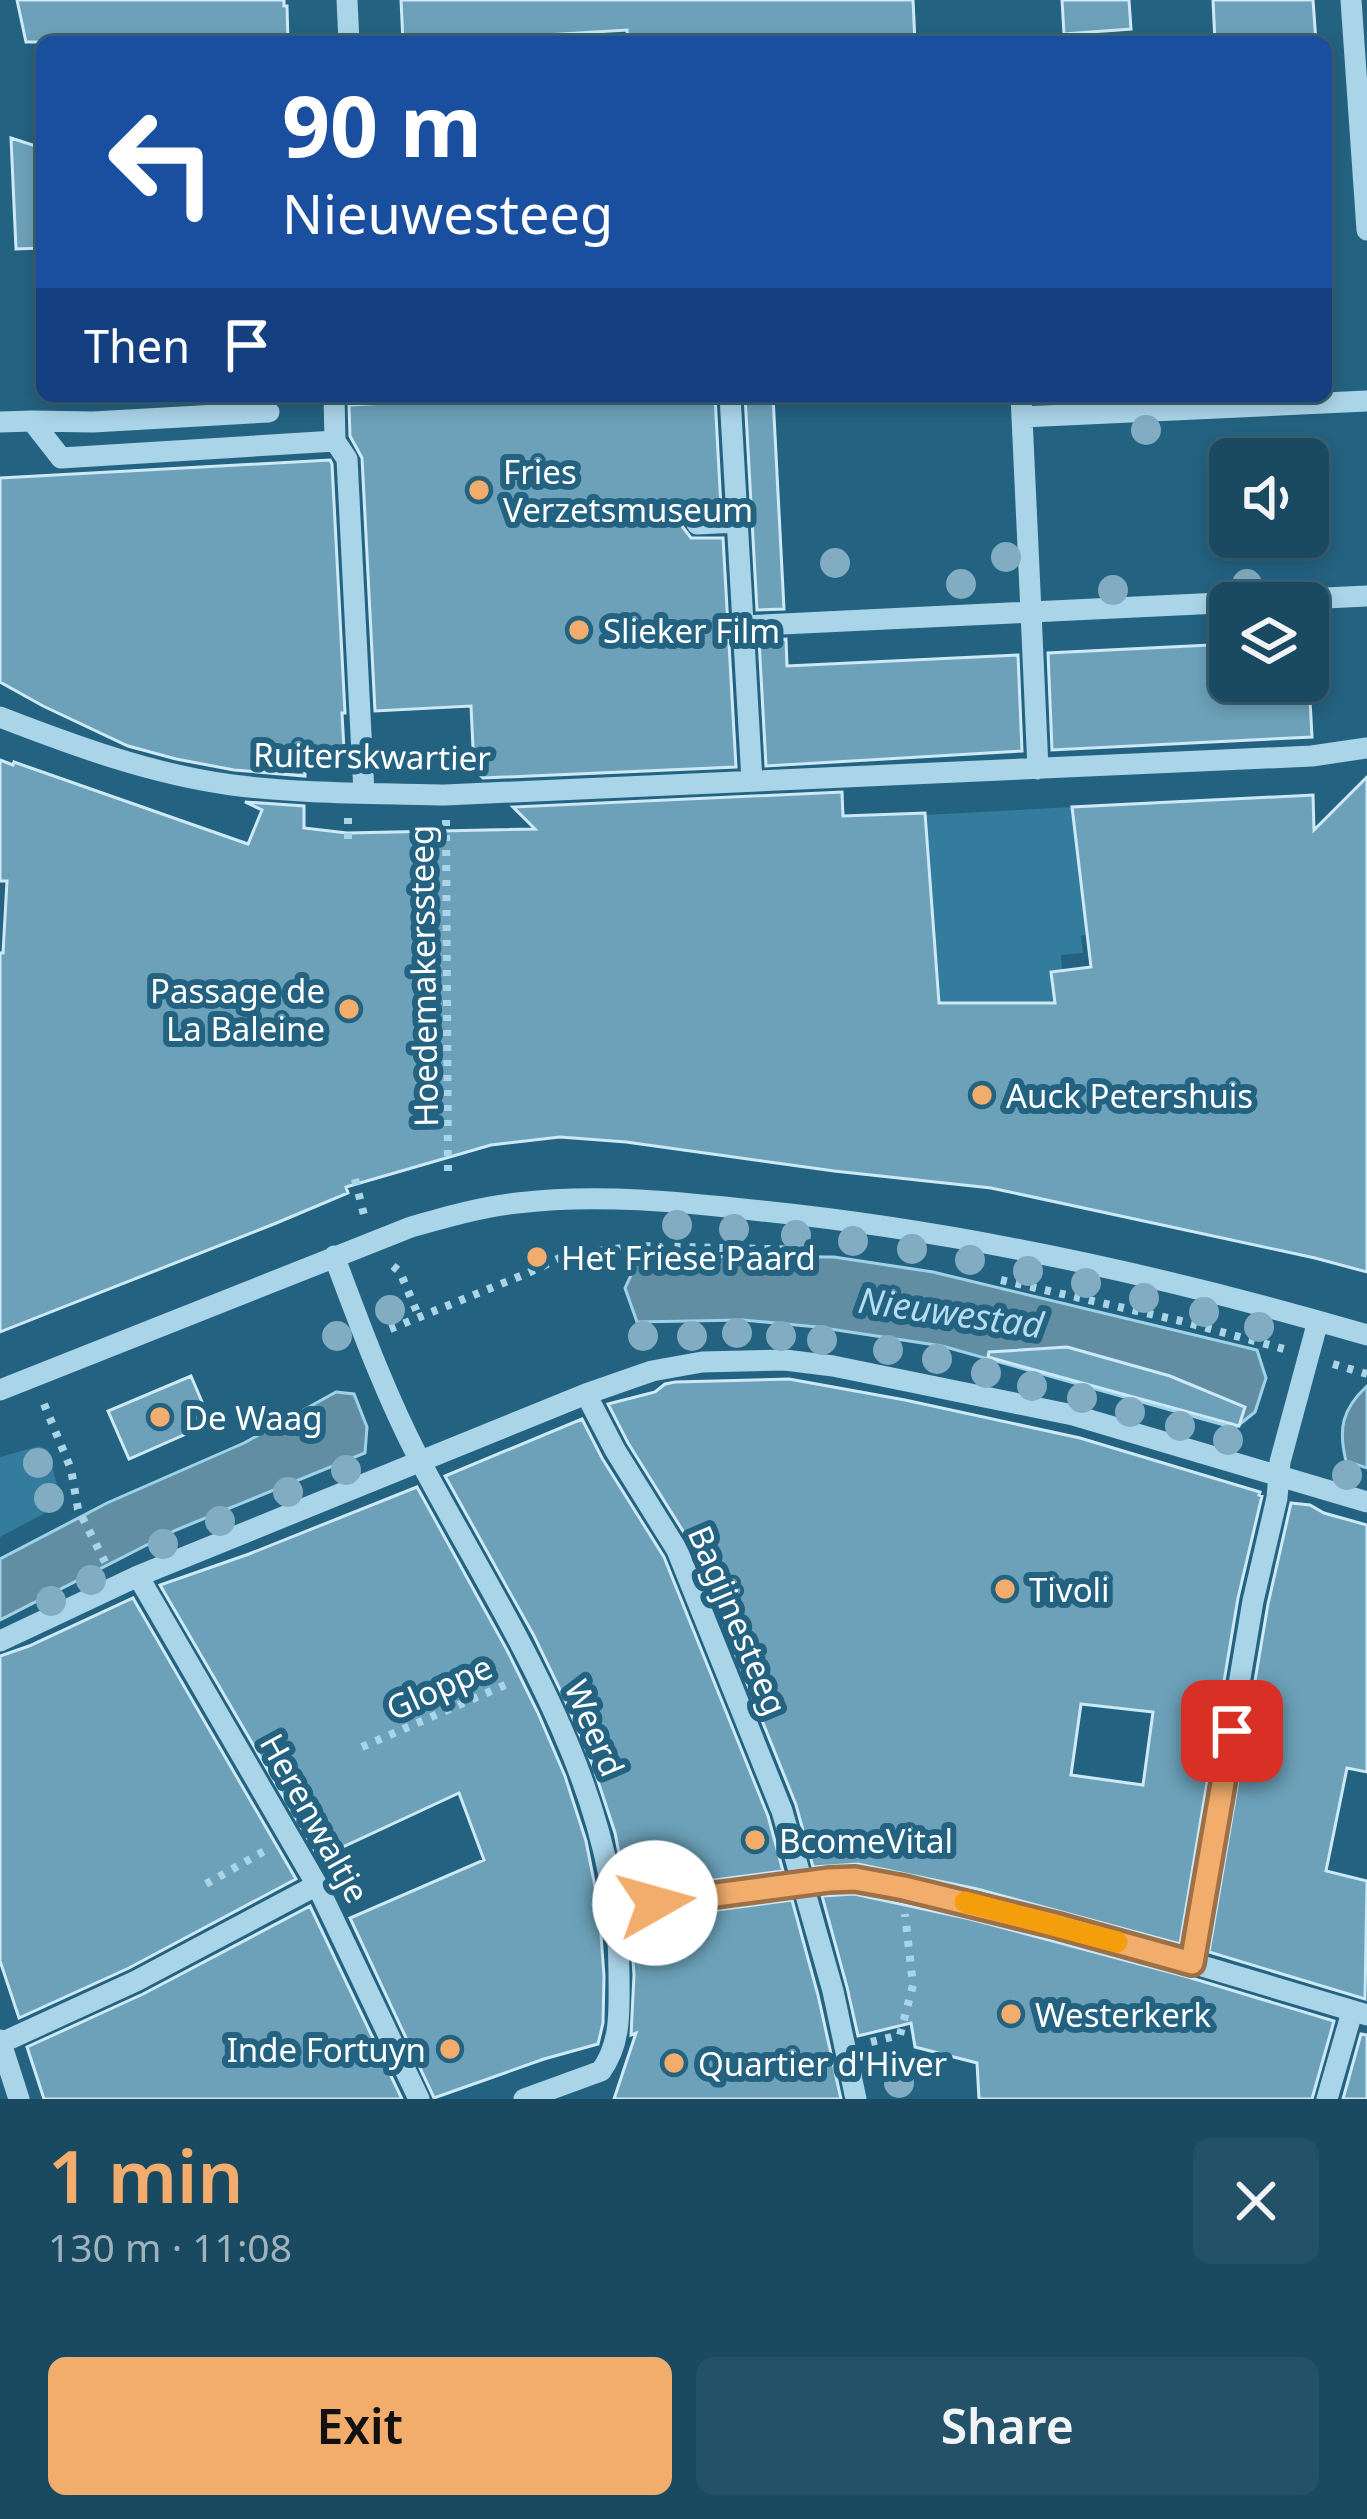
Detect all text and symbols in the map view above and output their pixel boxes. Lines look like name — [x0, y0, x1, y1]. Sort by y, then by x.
text: 90 m — [282, 67, 482, 182]
icon: left — [84, 84, 240, 240]
text: Nieuwesteeg — [282, 176, 613, 250]
icon: arrive — [214, 312, 280, 378]
text: Then — [84, 315, 190, 376]
map controls — [1209, 438, 1329, 702]
button: sound — [1209, 438, 1329, 558]
place label: Fries Verzetsmuseum — [503, 449, 753, 532]
marker: Fries Verzetsmuseum — [466, 477, 492, 503]
button: layers — [1209, 582, 1329, 702]
place label: Slieker Film — [603, 608, 780, 653]
marker: Slieker Film — [566, 617, 592, 643]
street label: Ruiterskwartier — [253, 731, 492, 781]
street label: Hoedemakerssteeg — [398, 825, 448, 1127]
place label: Passage de La Baleine — [150, 968, 325, 1051]
marker: Passage de La Baleine — [336, 996, 362, 1022]
place label: Auck Petershuis — [1006, 1073, 1253, 1118]
marker: Auck Petershuis — [969, 1082, 995, 1108]
place label: Het Friese Paard — [561, 1235, 816, 1280]
marker: Het Friese Paard — [524, 1244, 550, 1270]
water label: Nieuwestad — [855, 1275, 1048, 1349]
place label: De Waag — [184, 1395, 323, 1440]
marker: De Waag — [147, 1404, 173, 1430]
street label: Bagijnesteeg — [678, 1518, 798, 1722]
place label: Tivoli — [1029, 1567, 1110, 1612]
marker: Tivoli — [992, 1576, 1018, 1602]
street label: Gloppe — [379, 1644, 499, 1730]
street label: Weerd — [555, 1673, 635, 1783]
pin — [1181, 1680, 1283, 1782]
icon: arrive — [1199, 1698, 1265, 1764]
street label: Herenwaltje — [250, 1725, 380, 1911]
place label: BcomeVital — [779, 1818, 953, 1863]
marker: BcomeVital — [742, 1827, 768, 1853]
position arrow — [592, 1840, 718, 1966]
place label: Westerkerk — [1035, 1992, 1211, 2037]
marker: Westerkerk — [998, 2001, 1024, 2027]
place label: Inde Fortuyn — [227, 2027, 426, 2072]
marker: Inde Fortuyn — [437, 2036, 463, 2062]
place label: Quartier d'Hiver — [698, 2041, 948, 2086]
marker: Quartier d'Hiver — [661, 2050, 687, 2076]
text: 1 min — [48, 2126, 243, 2224]
button: close — [1193, 2138, 1319, 2264]
text: 130 m · 11:08 — [48, 2220, 292, 2273]
button: Exit — [48, 2357, 672, 2495]
button: Share — [696, 2357, 1319, 2495]

